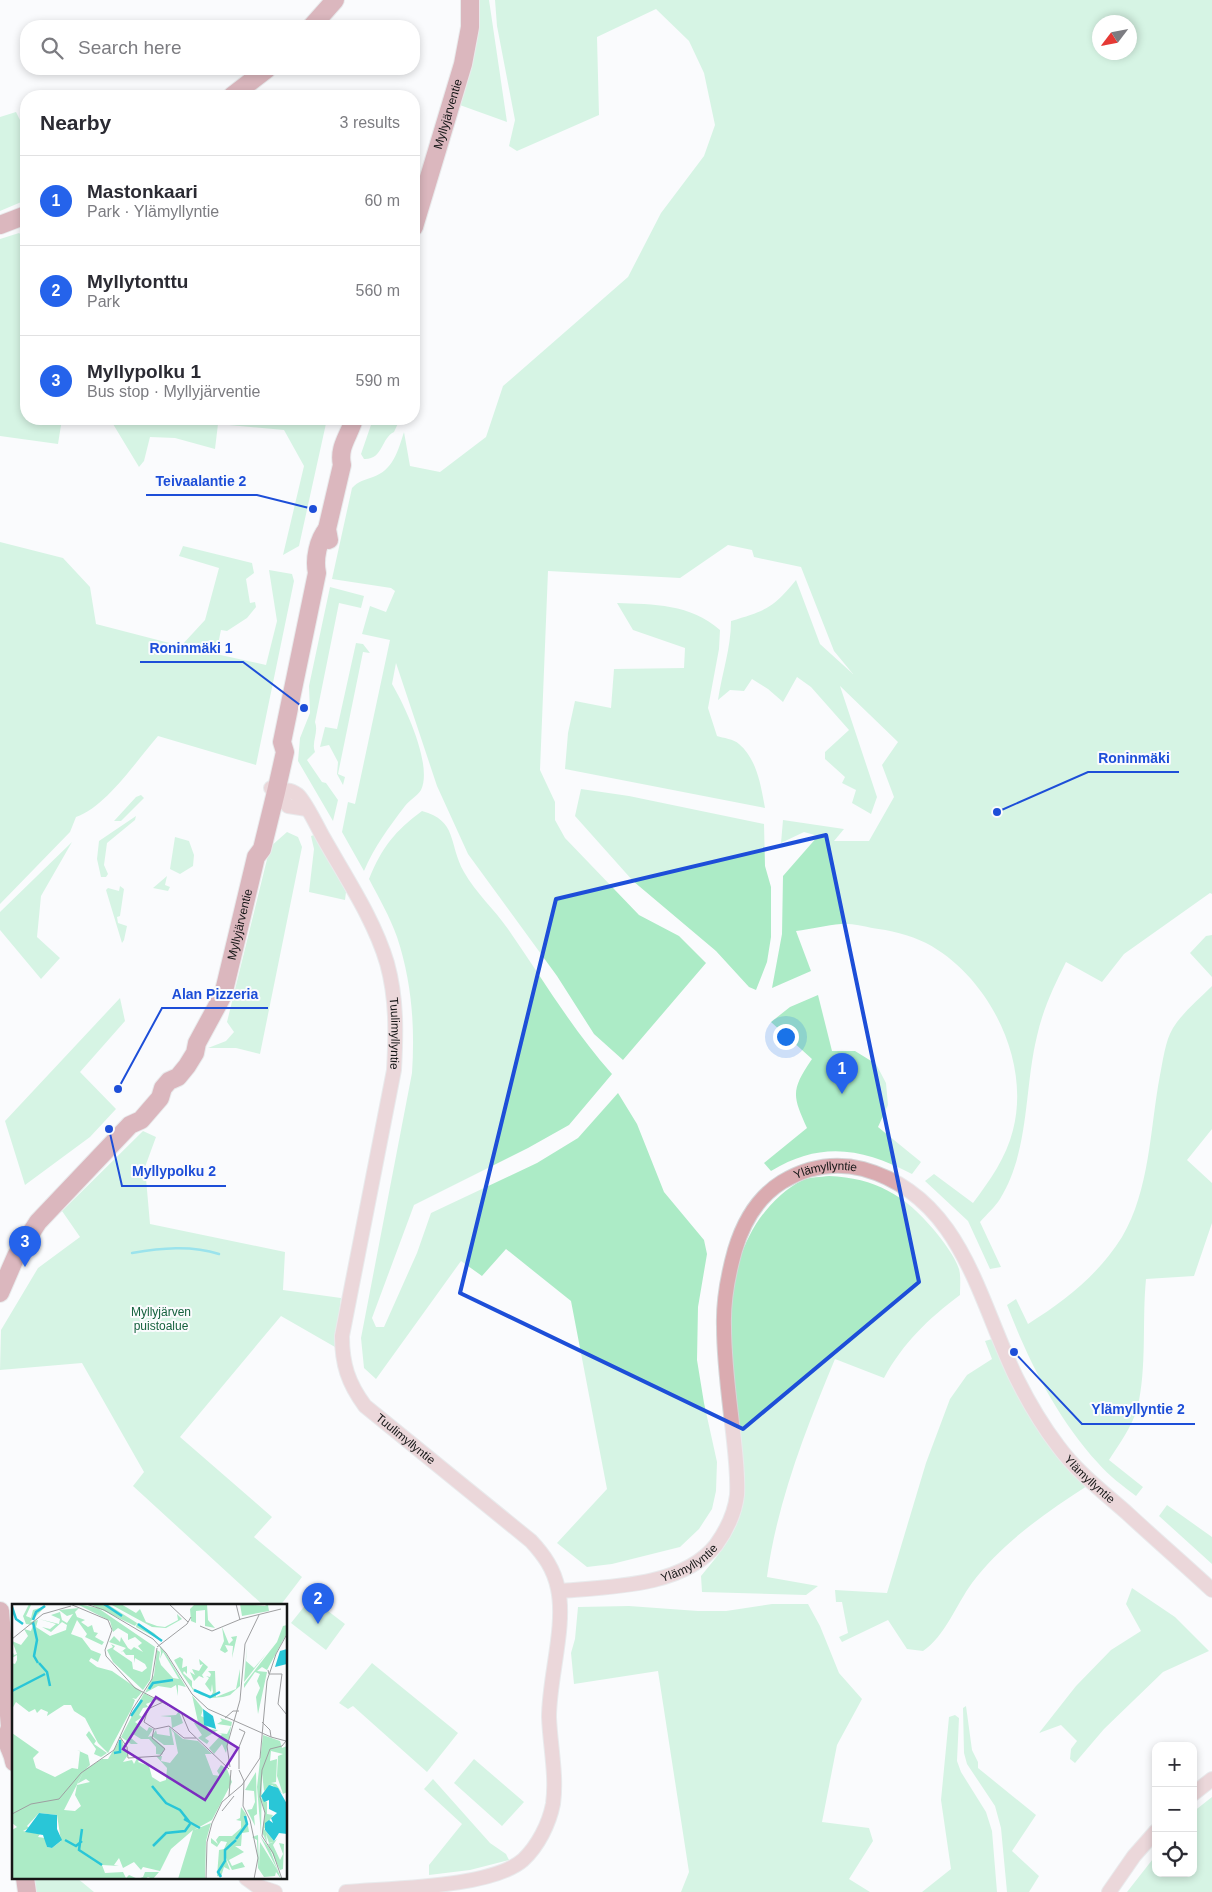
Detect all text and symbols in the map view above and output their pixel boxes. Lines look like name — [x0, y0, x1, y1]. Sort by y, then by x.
north arrow — [1092, 15, 1137, 60]
search box — [20, 20, 420, 75]
icon: search — [38, 34, 66, 62]
text: Search here — [78, 37, 182, 58]
street label: Myllyjärventie — [431, 77, 465, 151]
text: Nearby — [40, 111, 111, 134]
text: 3 results — [340, 114, 400, 131]
text: Mastonkaari — [87, 181, 198, 202]
text: 1 — [52, 192, 60, 209]
text: 60 m — [364, 192, 400, 209]
text: Park · Ylämyllyntie — [87, 203, 219, 220]
text: Myllytonttu — [87, 271, 188, 292]
text: 2 — [52, 282, 60, 299]
text: 560 m — [356, 282, 400, 299]
text: Park — [87, 293, 120, 310]
text: Myllypolku 1 — [87, 361, 201, 382]
text: 3 — [52, 372, 60, 389]
text: 590 m — [356, 372, 400, 389]
text: Bus stop · Myllyjärventie — [87, 383, 260, 400]
callout: Teivaalantie 2 — [146, 466, 257, 495]
text: Teivaalantie 2 — [156, 473, 247, 489]
callout: Roninmäki 1 — [140, 633, 243, 662]
text: Roninmäki 1 — [149, 640, 233, 656]
callout: Roninmäki — [1088, 743, 1179, 772]
text: Roninmäki — [1098, 750, 1170, 766]
street label: Myllyjärventie — [225, 887, 255, 961]
callout: Alan Pizzeria — [162, 979, 268, 1008]
text: Alan Pizzeria — [172, 986, 258, 1002]
street label: Tuulimyllyntie — [387, 997, 402, 1070]
your location — [773, 1024, 799, 1050]
pin: 1 — [826, 1053, 858, 1094]
callout: Myllypolku 2 — [122, 1157, 226, 1186]
street label: Ylämyllyntie — [792, 1159, 858, 1182]
text: Myllypolku 2 — [132, 1163, 216, 1179]
pin: 3 — [9, 1226, 41, 1267]
park label: Myllyjärven puistoalue — [131, 1305, 191, 1333]
callout: Ylämyllyntie 2 — [1082, 1395, 1195, 1424]
text: Ylämyllyntie 2 — [1091, 1401, 1185, 1417]
street label: Tuulimyllyntie — [373, 1411, 438, 1467]
street label: Ylämyllyntie — [1061, 1452, 1118, 1507]
street label: Ylämyllyntie — [659, 1541, 721, 1585]
pin: 2 — [302, 1583, 334, 1624]
inset map — [12, 1604, 288, 1880]
map controls — [1152, 1742, 1197, 1877]
button: + — [1152, 1742, 1197, 1787]
button: − — [1152, 1787, 1197, 1832]
button: locate — [1152, 1832, 1197, 1877]

